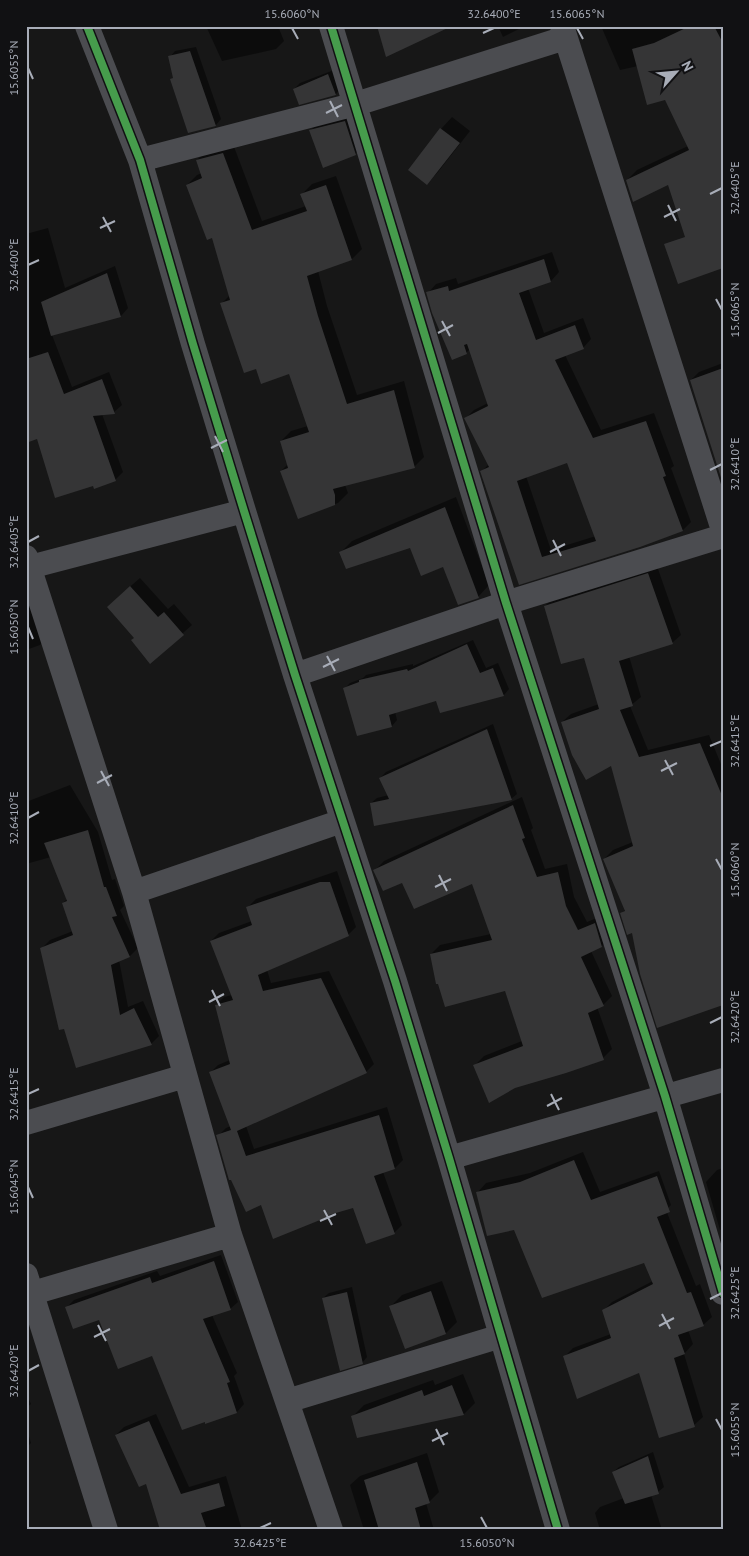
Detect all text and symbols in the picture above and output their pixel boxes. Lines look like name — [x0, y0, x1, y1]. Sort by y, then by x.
text: 15.6060°N — [265, 6, 319, 21]
text: 32.6400°E — [467, 6, 521, 21]
text: 15.6065°N — [550, 6, 604, 21]
text: 15.6055°N — [6, 41, 21, 95]
north arrow — [652, 48, 702, 98]
text: N — [677, 58, 698, 74]
text: 32.6405°E — [727, 161, 742, 215]
text: 32.6400°E — [6, 238, 21, 292]
text: 15.6065°N — [727, 283, 742, 337]
text: 32.6410°E — [727, 437, 742, 491]
text: 32.6405°E — [6, 515, 21, 569]
text: 15.6050°N — [6, 600, 21, 654]
text: 32.6415°E — [727, 714, 742, 768]
text: 32.6410°E — [6, 791, 21, 845]
text: 15.6060°N — [727, 843, 742, 897]
text: 32.6420°E — [727, 990, 742, 1044]
text: 32.6415°E — [6, 1067, 21, 1121]
text: 15.6045°N — [6, 1160, 21, 1214]
text: 32.6425°E — [727, 1266, 742, 1320]
text: 32.6420°E — [6, 1344, 21, 1398]
text: 15.6055°N — [727, 1403, 742, 1457]
text: 32.6425°E — [233, 1535, 287, 1550]
text: 15.6050°N — [460, 1535, 514, 1550]

